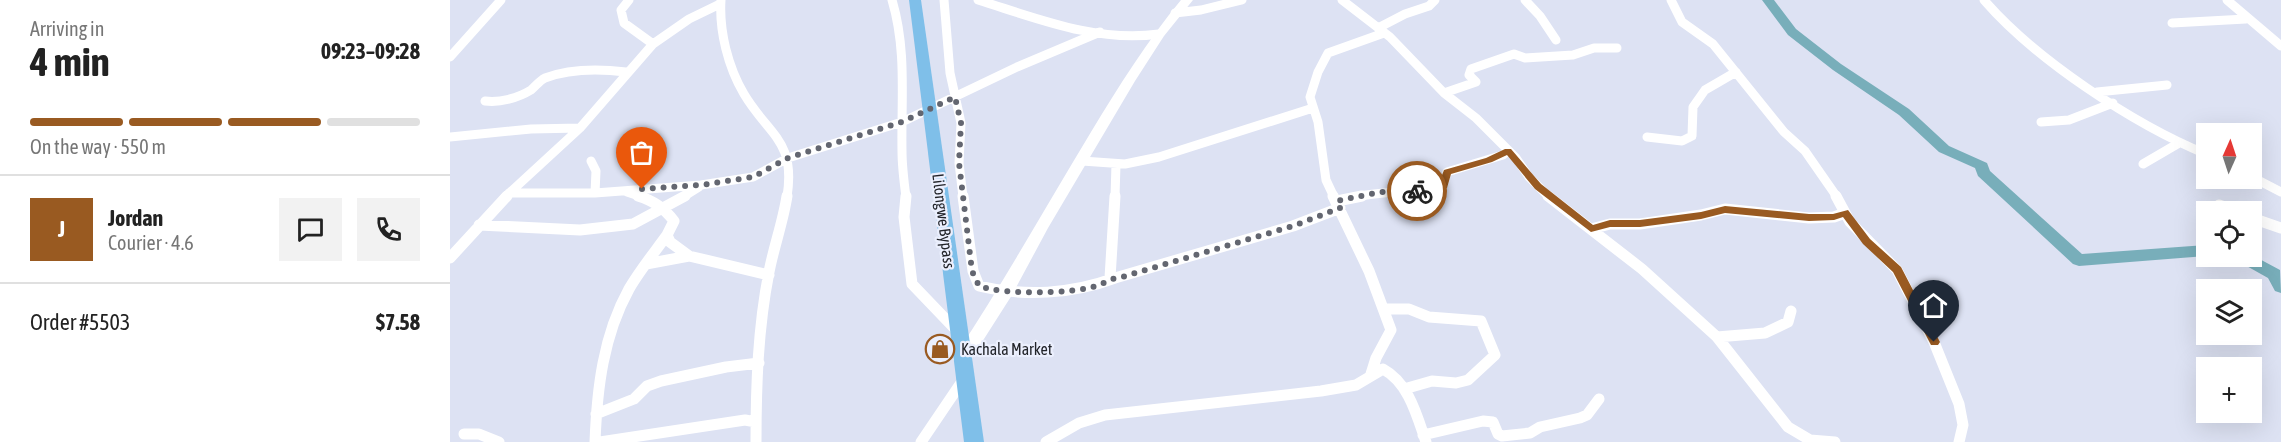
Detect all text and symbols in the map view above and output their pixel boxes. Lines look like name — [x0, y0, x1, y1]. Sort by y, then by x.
text: Arriving in — [30, 17, 104, 40]
text: 09:23–09:28 — [321, 38, 420, 64]
text: 4 min — [30, 40, 110, 84]
north arrow — [2196, 123, 2262, 189]
map controls — [2196, 123, 2262, 423]
pin — [616, 127, 667, 189]
text: On the way · 550 m — [30, 135, 166, 158]
icon: bag — [625, 136, 658, 169]
courier — [1387, 161, 1447, 221]
street label: Lilongwe Bypass — [928, 173, 959, 270]
icon: bike — [1401, 175, 1434, 208]
button: chat — [279, 198, 342, 261]
button: phone — [357, 198, 420, 261]
button: locate — [2196, 201, 2262, 267]
text: Jordan — [108, 205, 163, 231]
text: J — [58, 216, 65, 242]
text: Courier · 4.6 — [108, 231, 194, 254]
button: layers — [2196, 279, 2262, 345]
pin — [1908, 280, 1959, 342]
icon: home — [1917, 289, 1950, 322]
text: Order #5503 — [30, 309, 130, 335]
text: $7.58 — [376, 309, 420, 335]
shop icon: Kachala Market — [924, 333, 956, 365]
place label: Kachala Market — [961, 340, 1053, 358]
button: + — [2196, 357, 2262, 423]

